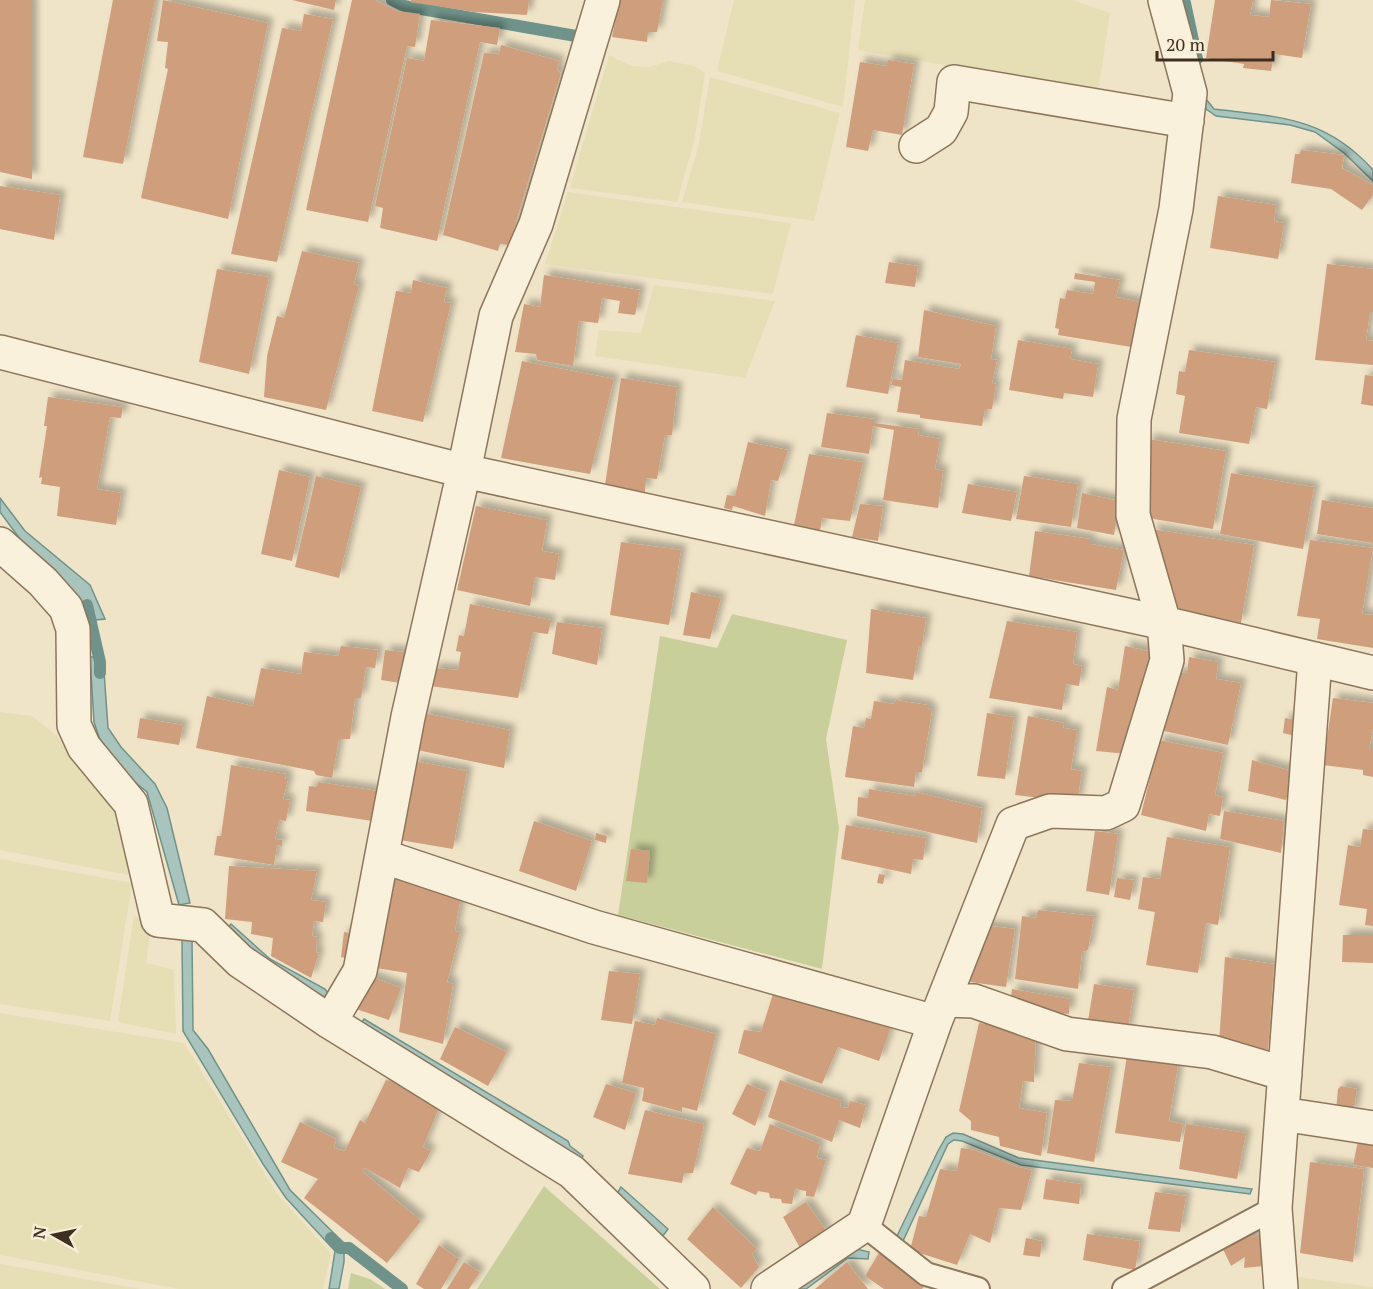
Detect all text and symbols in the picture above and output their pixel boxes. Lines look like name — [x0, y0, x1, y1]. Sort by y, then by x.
scale bar — [1157, 24, 1272, 62]
text: 20 m — [1166, 32, 1206, 56]
north arrow — [24, 1205, 84, 1265]
text: N — [27, 1225, 51, 1240]

